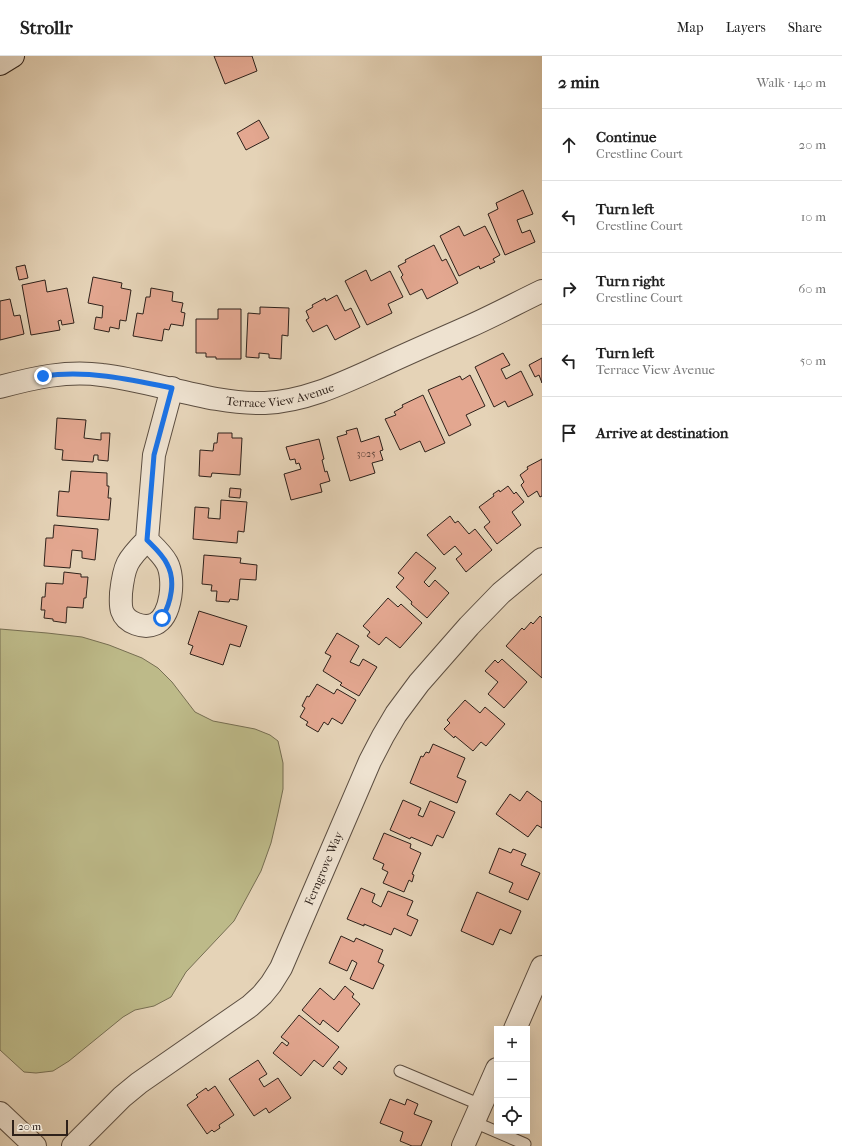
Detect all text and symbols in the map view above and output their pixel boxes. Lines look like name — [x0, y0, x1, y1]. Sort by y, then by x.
text: Strollr — [20, 17, 73, 39]
text: Map — [677, 19, 704, 36]
text: Layers — [726, 19, 766, 36]
text: Share — [788, 19, 822, 36]
text: 2 min — [558, 72, 599, 92]
text: Walk · 140 m — [757, 75, 826, 90]
text: Continue — [596, 128, 656, 146]
icon: ahead — [558, 134, 580, 156]
text: 20 m — [799, 137, 826, 152]
text: Crestline Court — [596, 146, 683, 161]
text: Turn left — [596, 200, 654, 218]
icon: left — [558, 206, 580, 228]
text: 10 m — [801, 209, 826, 224]
text: Crestline Court — [596, 218, 683, 233]
text: Turn right — [596, 272, 665, 290]
icon: right — [558, 278, 580, 300]
text: 60 m — [798, 281, 826, 296]
text: Crestline Court — [596, 290, 683, 305]
text: Turn left — [596, 344, 654, 362]
icon: left — [558, 350, 580, 372]
text: 50 m — [800, 353, 826, 368]
text: Terrace View Avenue — [596, 362, 715, 377]
route end — [34, 367, 52, 385]
street label: Terrace View Avenue — [225, 380, 336, 410]
icon: arrive — [558, 422, 580, 444]
text: Arrive at destination — [596, 424, 728, 442]
house number: 3025 — [356, 448, 376, 460]
route start — [153, 609, 171, 627]
street label: Ferngrove Way — [302, 829, 346, 908]
map controls — [494, 1026, 530, 1134]
button: + — [494, 1026, 530, 1062]
button: − — [494, 1062, 530, 1098]
button: locate — [494, 1098, 530, 1134]
scale bar — [12, 1118, 68, 1137]
text: 20 m — [18, 1120, 41, 1133]

